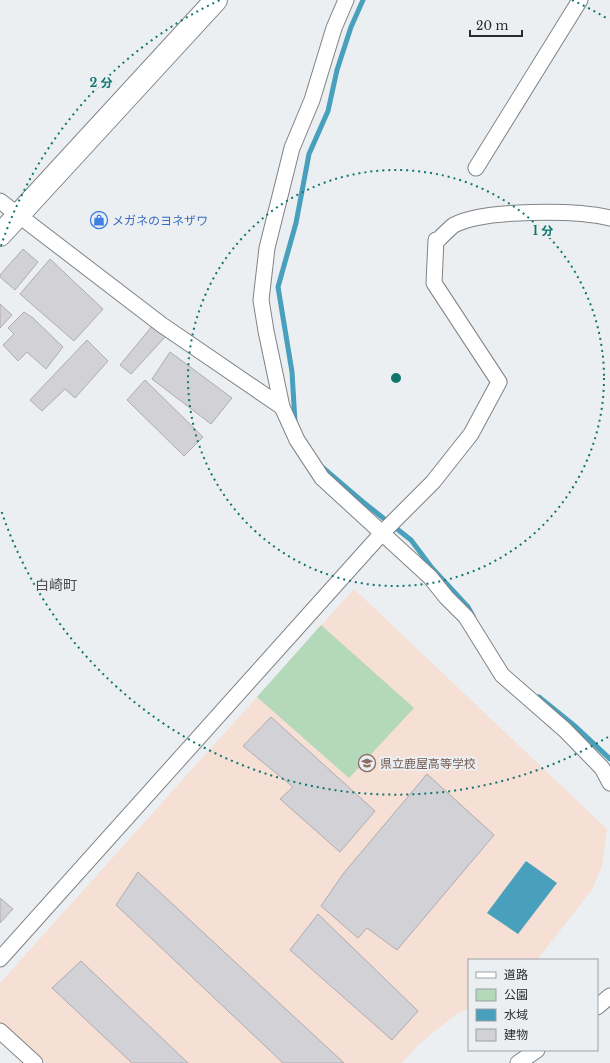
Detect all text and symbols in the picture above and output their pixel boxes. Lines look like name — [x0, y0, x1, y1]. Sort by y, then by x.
scale bar — [470, 12, 522, 38]
text: 20 m — [476, 18, 508, 33]
text: 2 分 — [89, 75, 113, 90]
shop icon: メガネのヨネザワ — [89, 210, 109, 230]
place label: メガネのヨネザワ — [112, 213, 208, 228]
text: 1 分 — [533, 223, 553, 238]
centre of rings — [389, 371, 403, 385]
district label: 白崎町 — [35, 576, 77, 594]
school or university icon: 県立鹿屋高等学校 — [357, 753, 377, 773]
place label: 県立鹿屋高等学校 — [380, 756, 476, 771]
legend — [468, 959, 598, 1051]
text: 道路 — [504, 967, 528, 982]
text: 公園 — [504, 987, 528, 1002]
text: 水域 — [504, 1007, 528, 1022]
text: 建物 — [504, 1027, 528, 1042]

